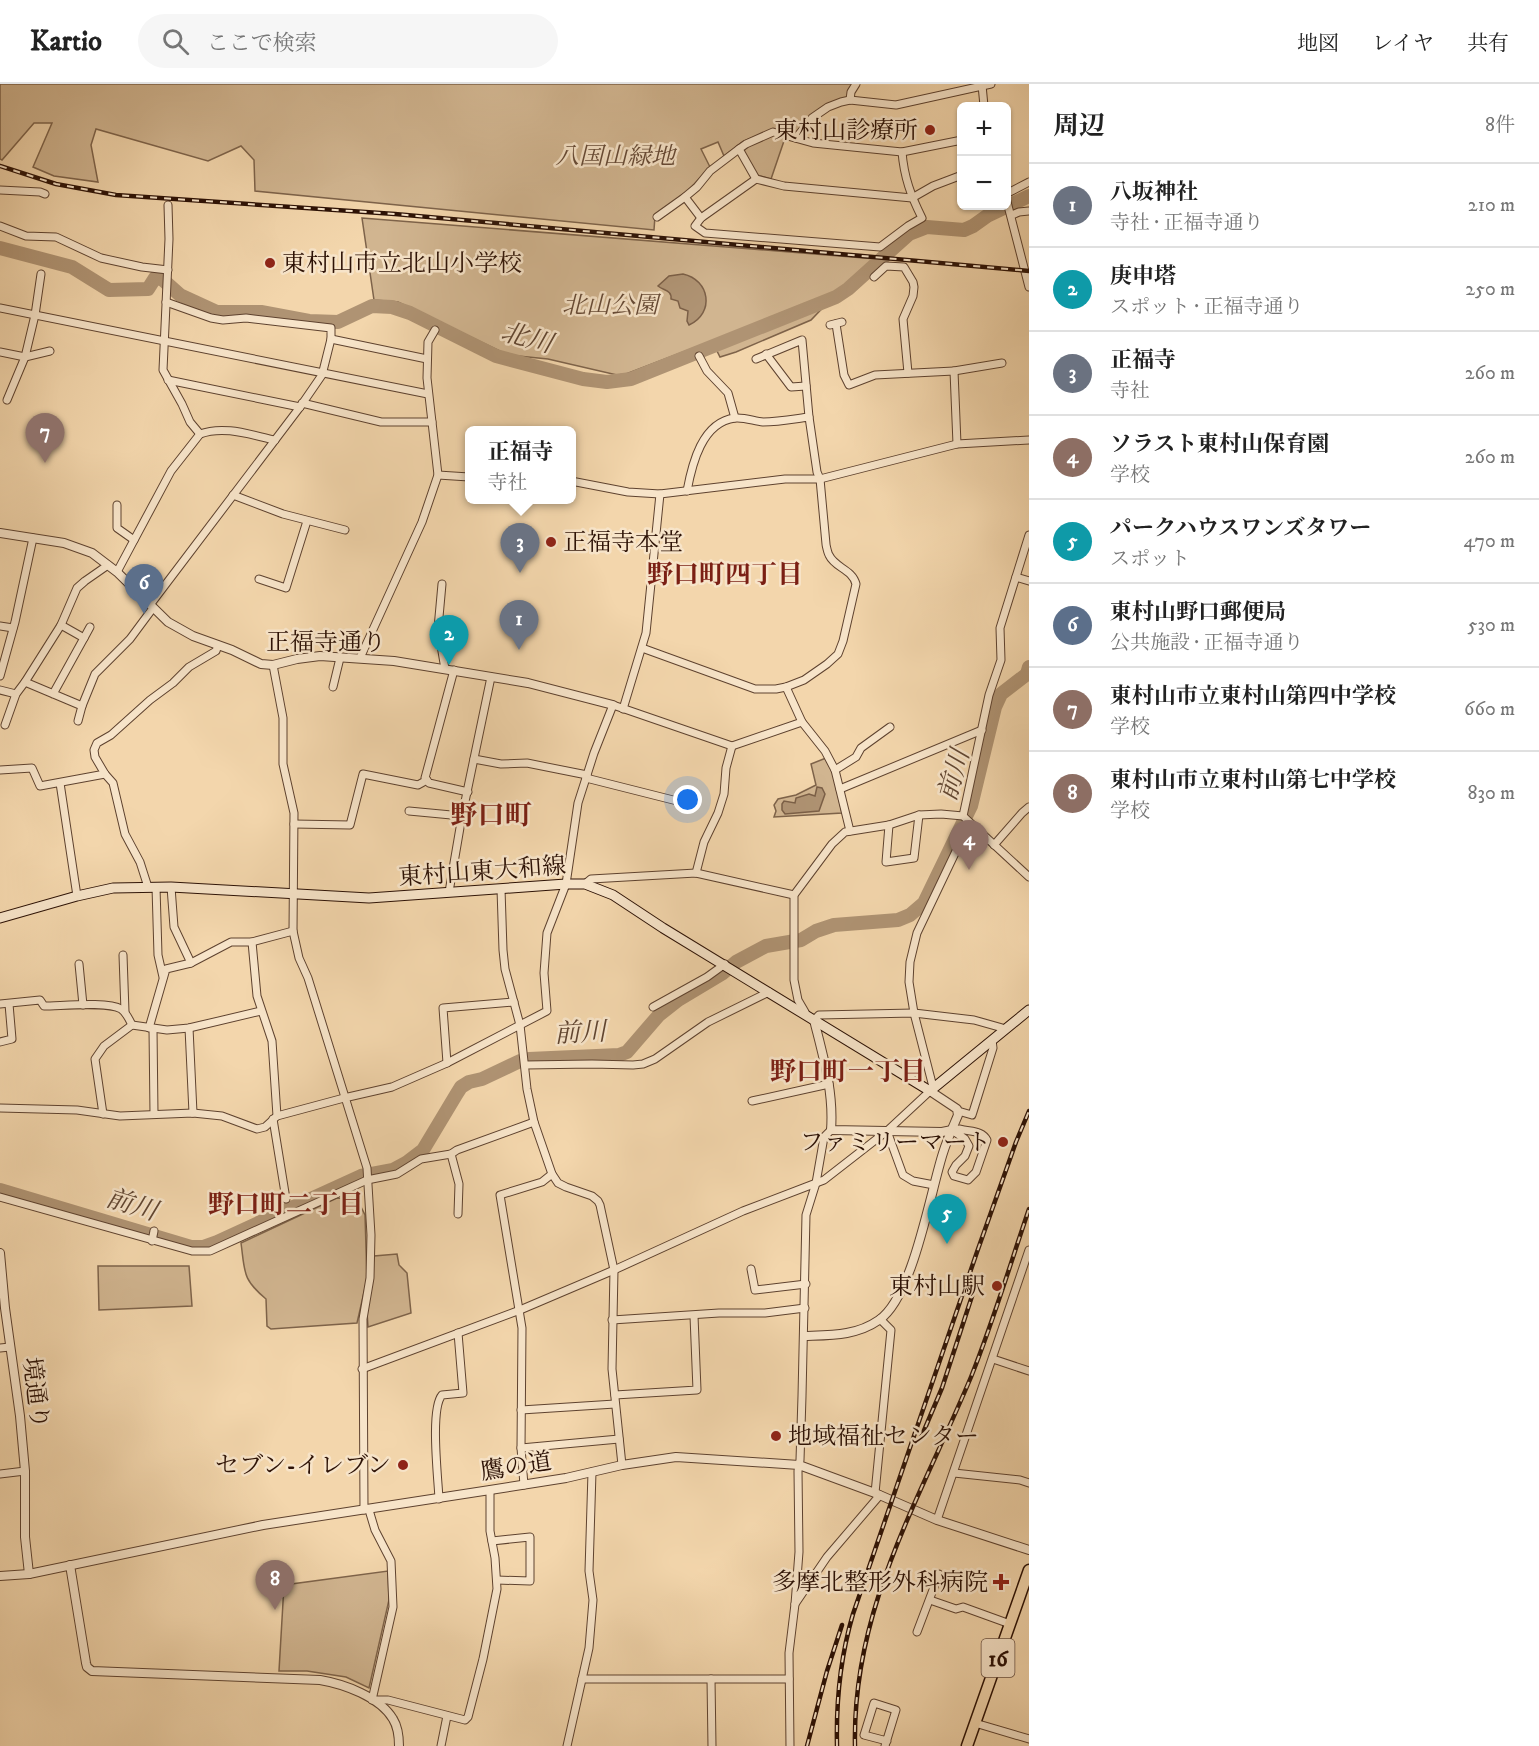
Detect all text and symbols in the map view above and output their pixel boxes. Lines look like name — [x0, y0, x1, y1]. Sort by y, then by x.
search box — [138, 14, 558, 68]
text: Kartio — [30, 24, 102, 59]
icon: search — [159, 25, 192, 58]
text: ここで検索 — [207, 30, 317, 57]
text: 地図 — [1297, 31, 1339, 57]
text: レイヤ — [1372, 31, 1434, 57]
text: 共有 — [1467, 31, 1509, 57]
map controls — [957, 102, 1011, 210]
button: + — [957, 102, 1011, 156]
text: 周辺 — [1053, 110, 1105, 143]
text: 8件 — [1485, 113, 1515, 138]
place label: 東村山診療所 — [774, 116, 918, 146]
marker: 東村山診療所 — [923, 123, 937, 137]
park label: 八国山緑地 — [555, 142, 678, 172]
button: − — [957, 156, 1011, 210]
text: 八坂神社 — [1110, 179, 1198, 206]
text: 1 — [1069, 193, 1076, 218]
text: 210 m — [1468, 193, 1515, 218]
text: 寺社 · 正福寺通り — [1110, 211, 1263, 236]
place label: 東村山市立北山小学校 — [282, 249, 522, 279]
marker: 東村山市立北山小学校 — [263, 256, 277, 270]
text: 庚申塔 — [1110, 263, 1176, 290]
text: 2 — [1068, 277, 1077, 302]
text: 250 m — [1465, 277, 1515, 302]
park label: 北山公園 — [562, 291, 662, 321]
text: スポット · 正福寺通り — [1110, 295, 1303, 320]
water label: 北川 — [497, 316, 559, 362]
text: 正福寺 — [1110, 347, 1176, 374]
text: 3 — [1069, 361, 1076, 386]
text: 260 m — [1465, 361, 1515, 386]
text: 寺社 — [1110, 379, 1150, 404]
pin: 7 — [26, 414, 64, 463]
popup — [465, 426, 576, 504]
text: ソラスト東村山保育園 — [1110, 431, 1329, 458]
text: 正福寺 — [487, 439, 554, 466]
text: 4 — [1067, 445, 1078, 470]
text: 260 m — [1465, 445, 1515, 470]
text: 学校 — [1110, 463, 1150, 488]
text: 寺社 — [487, 471, 527, 496]
text: パークハウスワンズタワー — [1110, 515, 1371, 542]
pin: 3 — [500, 524, 540, 573]
place label: 正福寺本堂 — [563, 528, 683, 558]
text: 5 — [1068, 529, 1077, 554]
text: 470 m — [1464, 529, 1515, 554]
marker: 正福寺本堂 — [544, 535, 558, 549]
text: スポット — [1110, 547, 1190, 572]
district label: 野口町四丁目 — [647, 559, 803, 592]
pin: 6 — [124, 564, 164, 614]
text: 東村山野口郵便局 — [1110, 599, 1286, 626]
pin: 1 — [500, 600, 538, 650]
text: 6 — [1067, 613, 1078, 638]
text: 530 m — [1468, 613, 1515, 638]
pin: 2 — [430, 616, 468, 665]
street label: 正福寺通り — [266, 628, 386, 658]
text: 公共施設 · 正福寺通り — [1110, 631, 1303, 656]
text: 東村山市立東村山第四中学校 — [1110, 683, 1396, 710]
text: 7 — [1067, 697, 1078, 722]
text: 660 m — [1464, 697, 1515, 722]
text: 学校 — [1110, 715, 1150, 740]
water label: 前川 — [931, 743, 978, 805]
text: 東村山市立東村山第七中学校 — [1110, 767, 1396, 794]
text: 8 — [1067, 781, 1078, 806]
text: 830 m — [1467, 781, 1515, 806]
your location — [673, 785, 702, 814]
district label: 野口町 — [451, 799, 532, 833]
text: 学校 — [1110, 799, 1150, 824]
pin: 4 — [950, 820, 988, 870]
street label: 東村山東大和線 — [397, 851, 567, 893]
water label: 前川 — [553, 1016, 610, 1051]
district label: 野口町一丁目 — [770, 1056, 926, 1089]
place label: ファミリーマート — [799, 1128, 991, 1158]
marker: ファミリーマート — [996, 1135, 1010, 1149]
water label: 前川 — [102, 1182, 164, 1230]
district label: 野口町二丁目 — [208, 1189, 364, 1222]
pin: 5 — [928, 1194, 966, 1244]
place label: 東村山駅 — [889, 1272, 985, 1302]
marker: 東村山駅 — [990, 1279, 1004, 1293]
street label: 境通り — [16, 1356, 54, 1431]
place label: 地域福祉センター — [788, 1422, 979, 1452]
marker: 地域福祉センター — [769, 1429, 783, 1443]
street label: 鷹の道 — [478, 1447, 554, 1487]
place label: セブン-イレブン — [215, 1451, 391, 1481]
marker: セブン-イレブン — [396, 1458, 410, 1472]
pin: 8 — [256, 1560, 294, 1610]
place label: 多摩北整形外科病院 — [772, 1568, 988, 1598]
marker: 多摩北整形外科病院 — [992, 1573, 1010, 1591]
road number: 16 — [982, 1639, 1014, 1677]

